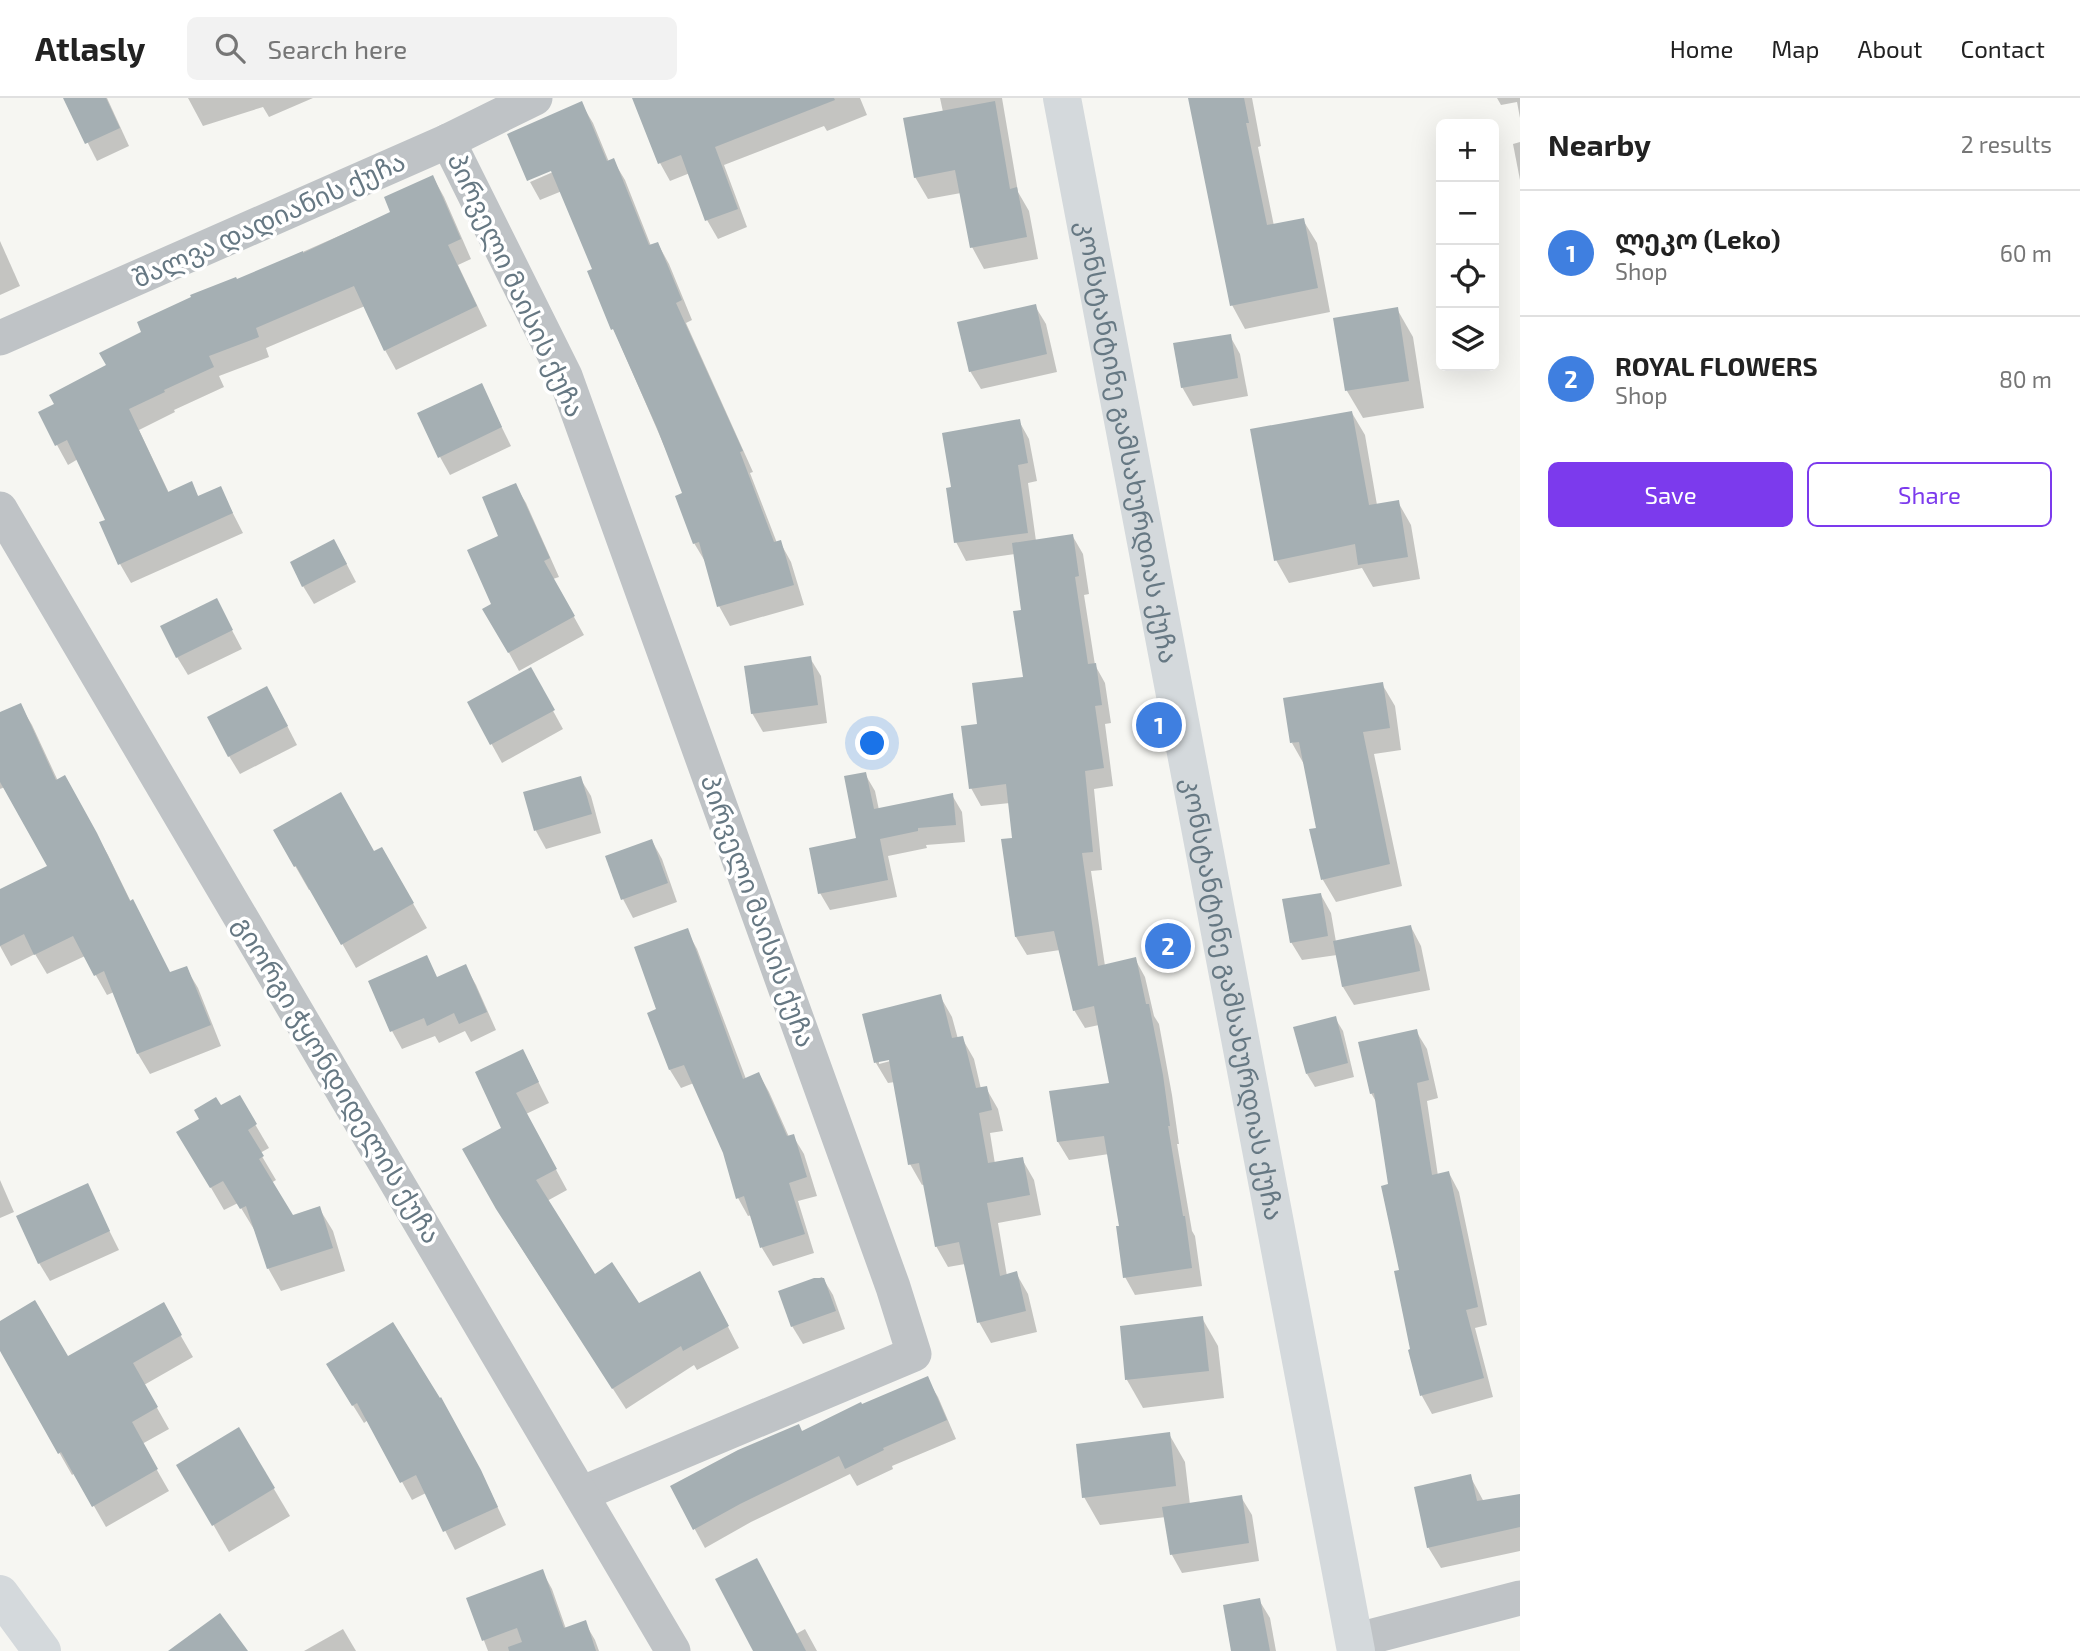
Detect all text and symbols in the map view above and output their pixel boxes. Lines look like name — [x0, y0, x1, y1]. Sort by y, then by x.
search box — [187, 17, 677, 80]
text: Atlasly — [35, 28, 145, 68]
icon: search — [211, 29, 249, 67]
text: Search here — [267, 33, 407, 64]
text: Home — [1670, 34, 1733, 63]
text: Map — [1771, 34, 1819, 63]
text: About — [1857, 34, 1923, 63]
text: Contact — [1961, 34, 2045, 63]
map controls — [1436, 119, 1499, 371]
button: + — [1436, 119, 1499, 182]
text: Nearby — [1548, 126, 1651, 162]
text: 2 results — [1961, 130, 2052, 158]
street label: შალვა დადიანის ქუჩა — [127, 144, 410, 295]
street label: პირველი მაისის ქუჩა — [441, 147, 592, 422]
button: − — [1436, 182, 1499, 245]
street label: კონსტანტინე გამსახურდიას ქუჩა — [1071, 218, 1186, 666]
text: ლეკო (Leko) — [1615, 223, 1781, 254]
text: 1 — [1566, 239, 1576, 267]
text: 60 m — [2000, 239, 2052, 267]
button: locate — [1436, 245, 1499, 308]
text: Shop — [1615, 257, 1668, 285]
button: layers — [1436, 308, 1499, 371]
text: ROYAL FLOWERS — [1615, 350, 1818, 381]
text: 2 — [1564, 365, 1578, 393]
text: 80 m — [1999, 365, 2052, 393]
text: Shop — [1615, 381, 1668, 409]
button: Save — [1548, 462, 1793, 527]
button: Share — [1807, 462, 2052, 527]
pin: 1 — [1136, 699, 1182, 751]
your location — [855, 726, 889, 760]
street label: პირველი მაისის ქუჩა — [694, 770, 823, 1052]
street label: კონსტანტინე გამსახურდიას ქუჩა — [1176, 775, 1291, 1223]
street label: გიორგი ჭყონდიდელის ქუჩა — [227, 910, 448, 1249]
pin: 2 — [1145, 920, 1191, 972]

